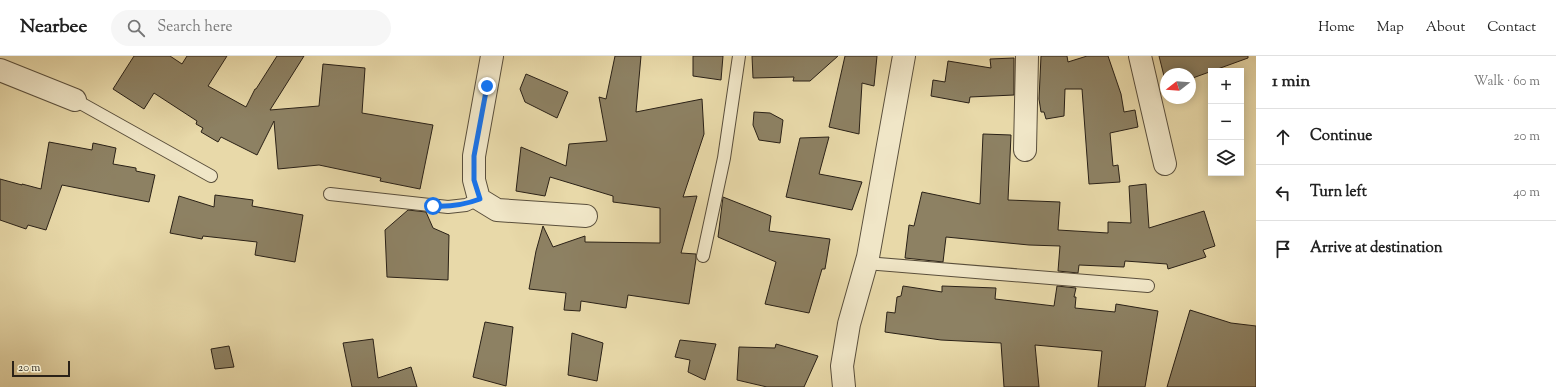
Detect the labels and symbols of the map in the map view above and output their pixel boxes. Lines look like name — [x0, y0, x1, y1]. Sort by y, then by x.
north arrow — [1160, 68, 1196, 104]
route end — [478, 77, 496, 95]
route start — [424, 197, 442, 215]
scale bar — [12, 359, 70, 378]

